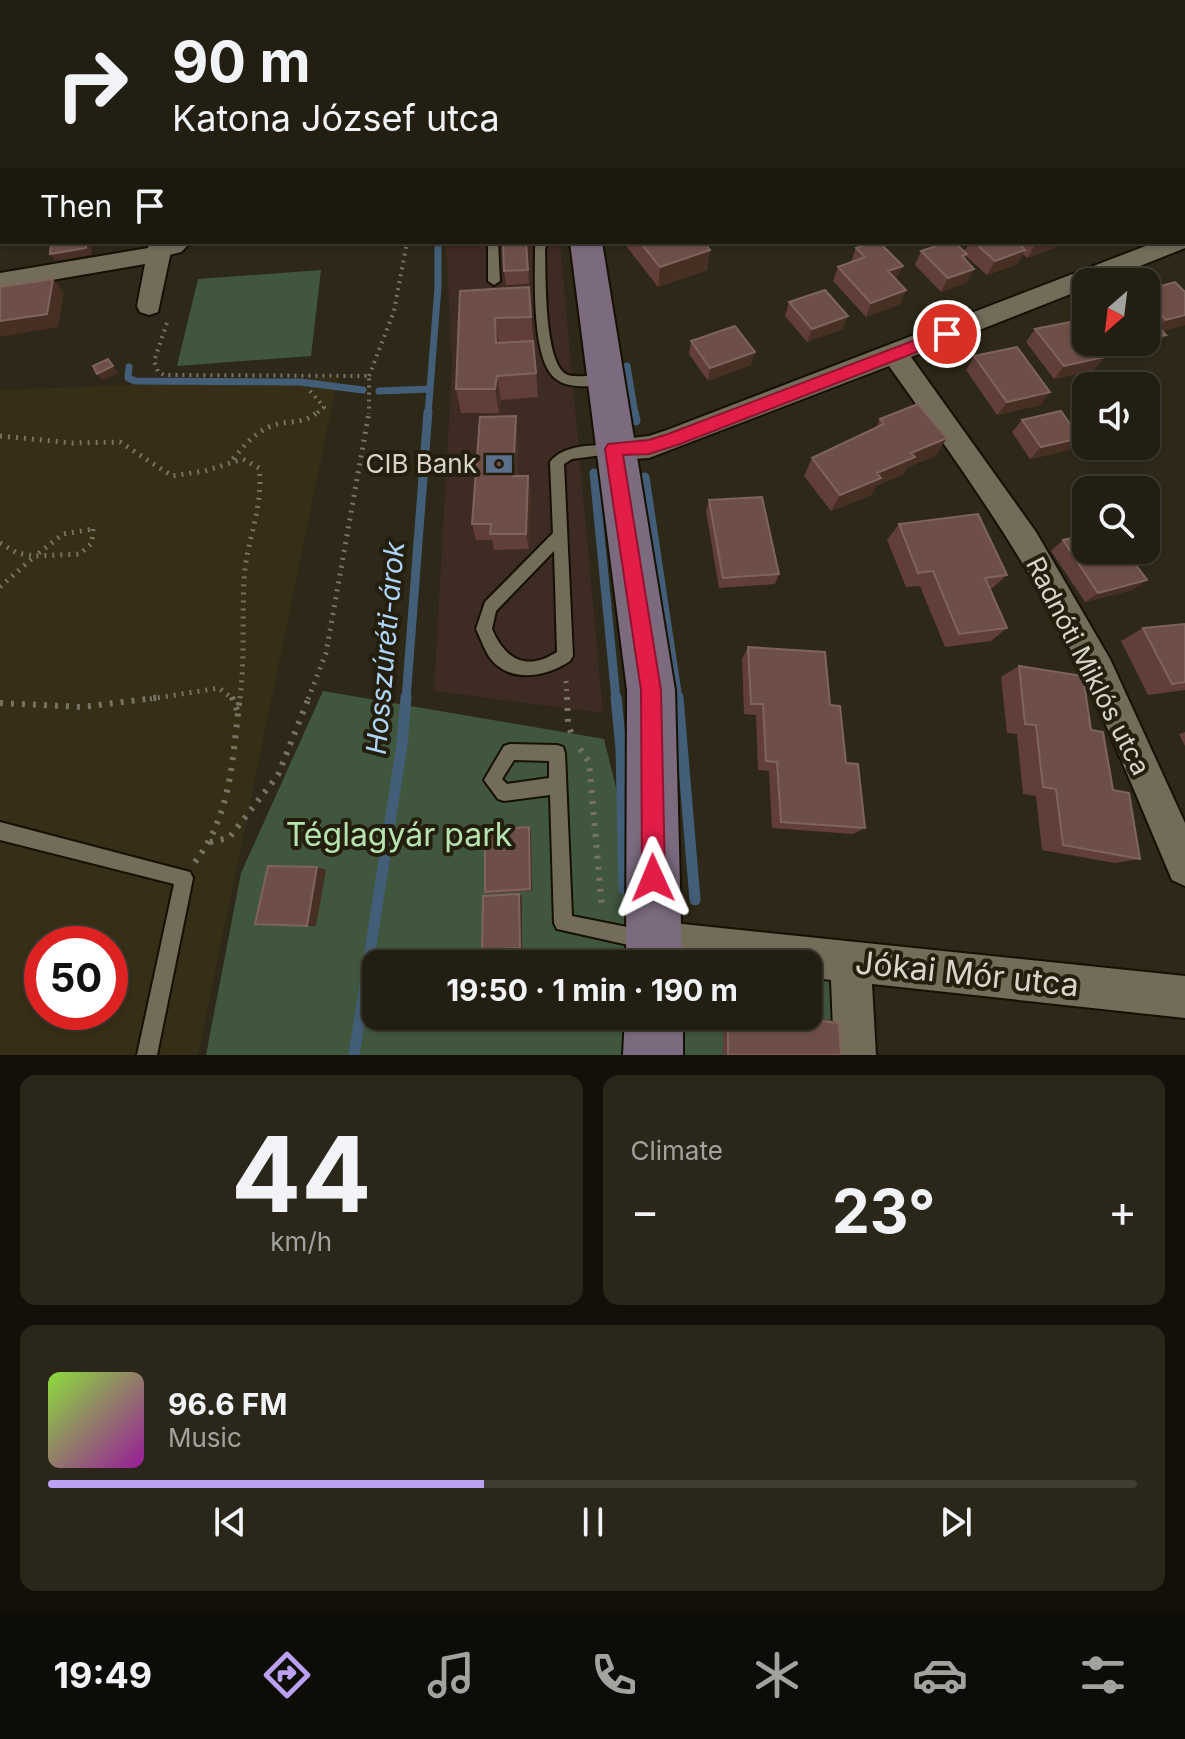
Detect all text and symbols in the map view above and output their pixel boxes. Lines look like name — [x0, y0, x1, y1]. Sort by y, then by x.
text: 90 m — [172, 28, 311, 96]
icon: right — [40, 32, 144, 136]
text: Katona József utca — [172, 96, 500, 140]
icon: arrive — [128, 184, 172, 228]
text: Then — [40, 188, 112, 224]
north arrow — [1072, 268, 1160, 356]
map controls — [1072, 268, 1160, 564]
pin — [913, 300, 981, 368]
icon: arrive — [925, 312, 969, 356]
button: sound — [1072, 372, 1160, 460]
place label: CIB Bank — [365, 448, 477, 479]
bank icon: CIB Bank — [484, 449, 514, 479]
button: search — [1072, 476, 1160, 564]
water label: Hosszúréti-árok — [359, 539, 411, 756]
street label: Radnóti Miklós utca — [1020, 552, 1157, 780]
park label: Téglagyár park — [286, 815, 513, 854]
position arrow — [611, 836, 695, 920]
speed limit sign: 50 — [24, 926, 128, 1030]
street label: Jókai Mór utca — [853, 942, 1081, 1005]
text: 19:50 · 1 min · 190 m — [446, 972, 738, 1008]
text: 44 — [231, 1111, 372, 1237]
text: Climate — [631, 1135, 723, 1166]
text: 23° — [832, 1175, 936, 1247]
text: − — [631, 1184, 660, 1238]
text: + — [1108, 1184, 1137, 1238]
text: km/h — [270, 1226, 332, 1257]
text: 96.6 FM — [168, 1386, 287, 1422]
text: Music — [168, 1422, 242, 1453]
icon: previous — [208, 1500, 252, 1544]
icon: pause — [571, 1500, 615, 1544]
icon: next — [934, 1500, 978, 1544]
icon: directions — [259, 1647, 315, 1703]
icon: music — [423, 1647, 479, 1703]
icon: phone — [586, 1647, 642, 1703]
icon: climate — [749, 1647, 805, 1703]
icon: car — [912, 1647, 968, 1703]
icon: filters — [1075, 1647, 1131, 1703]
text: 19:49 — [54, 1653, 152, 1697]

